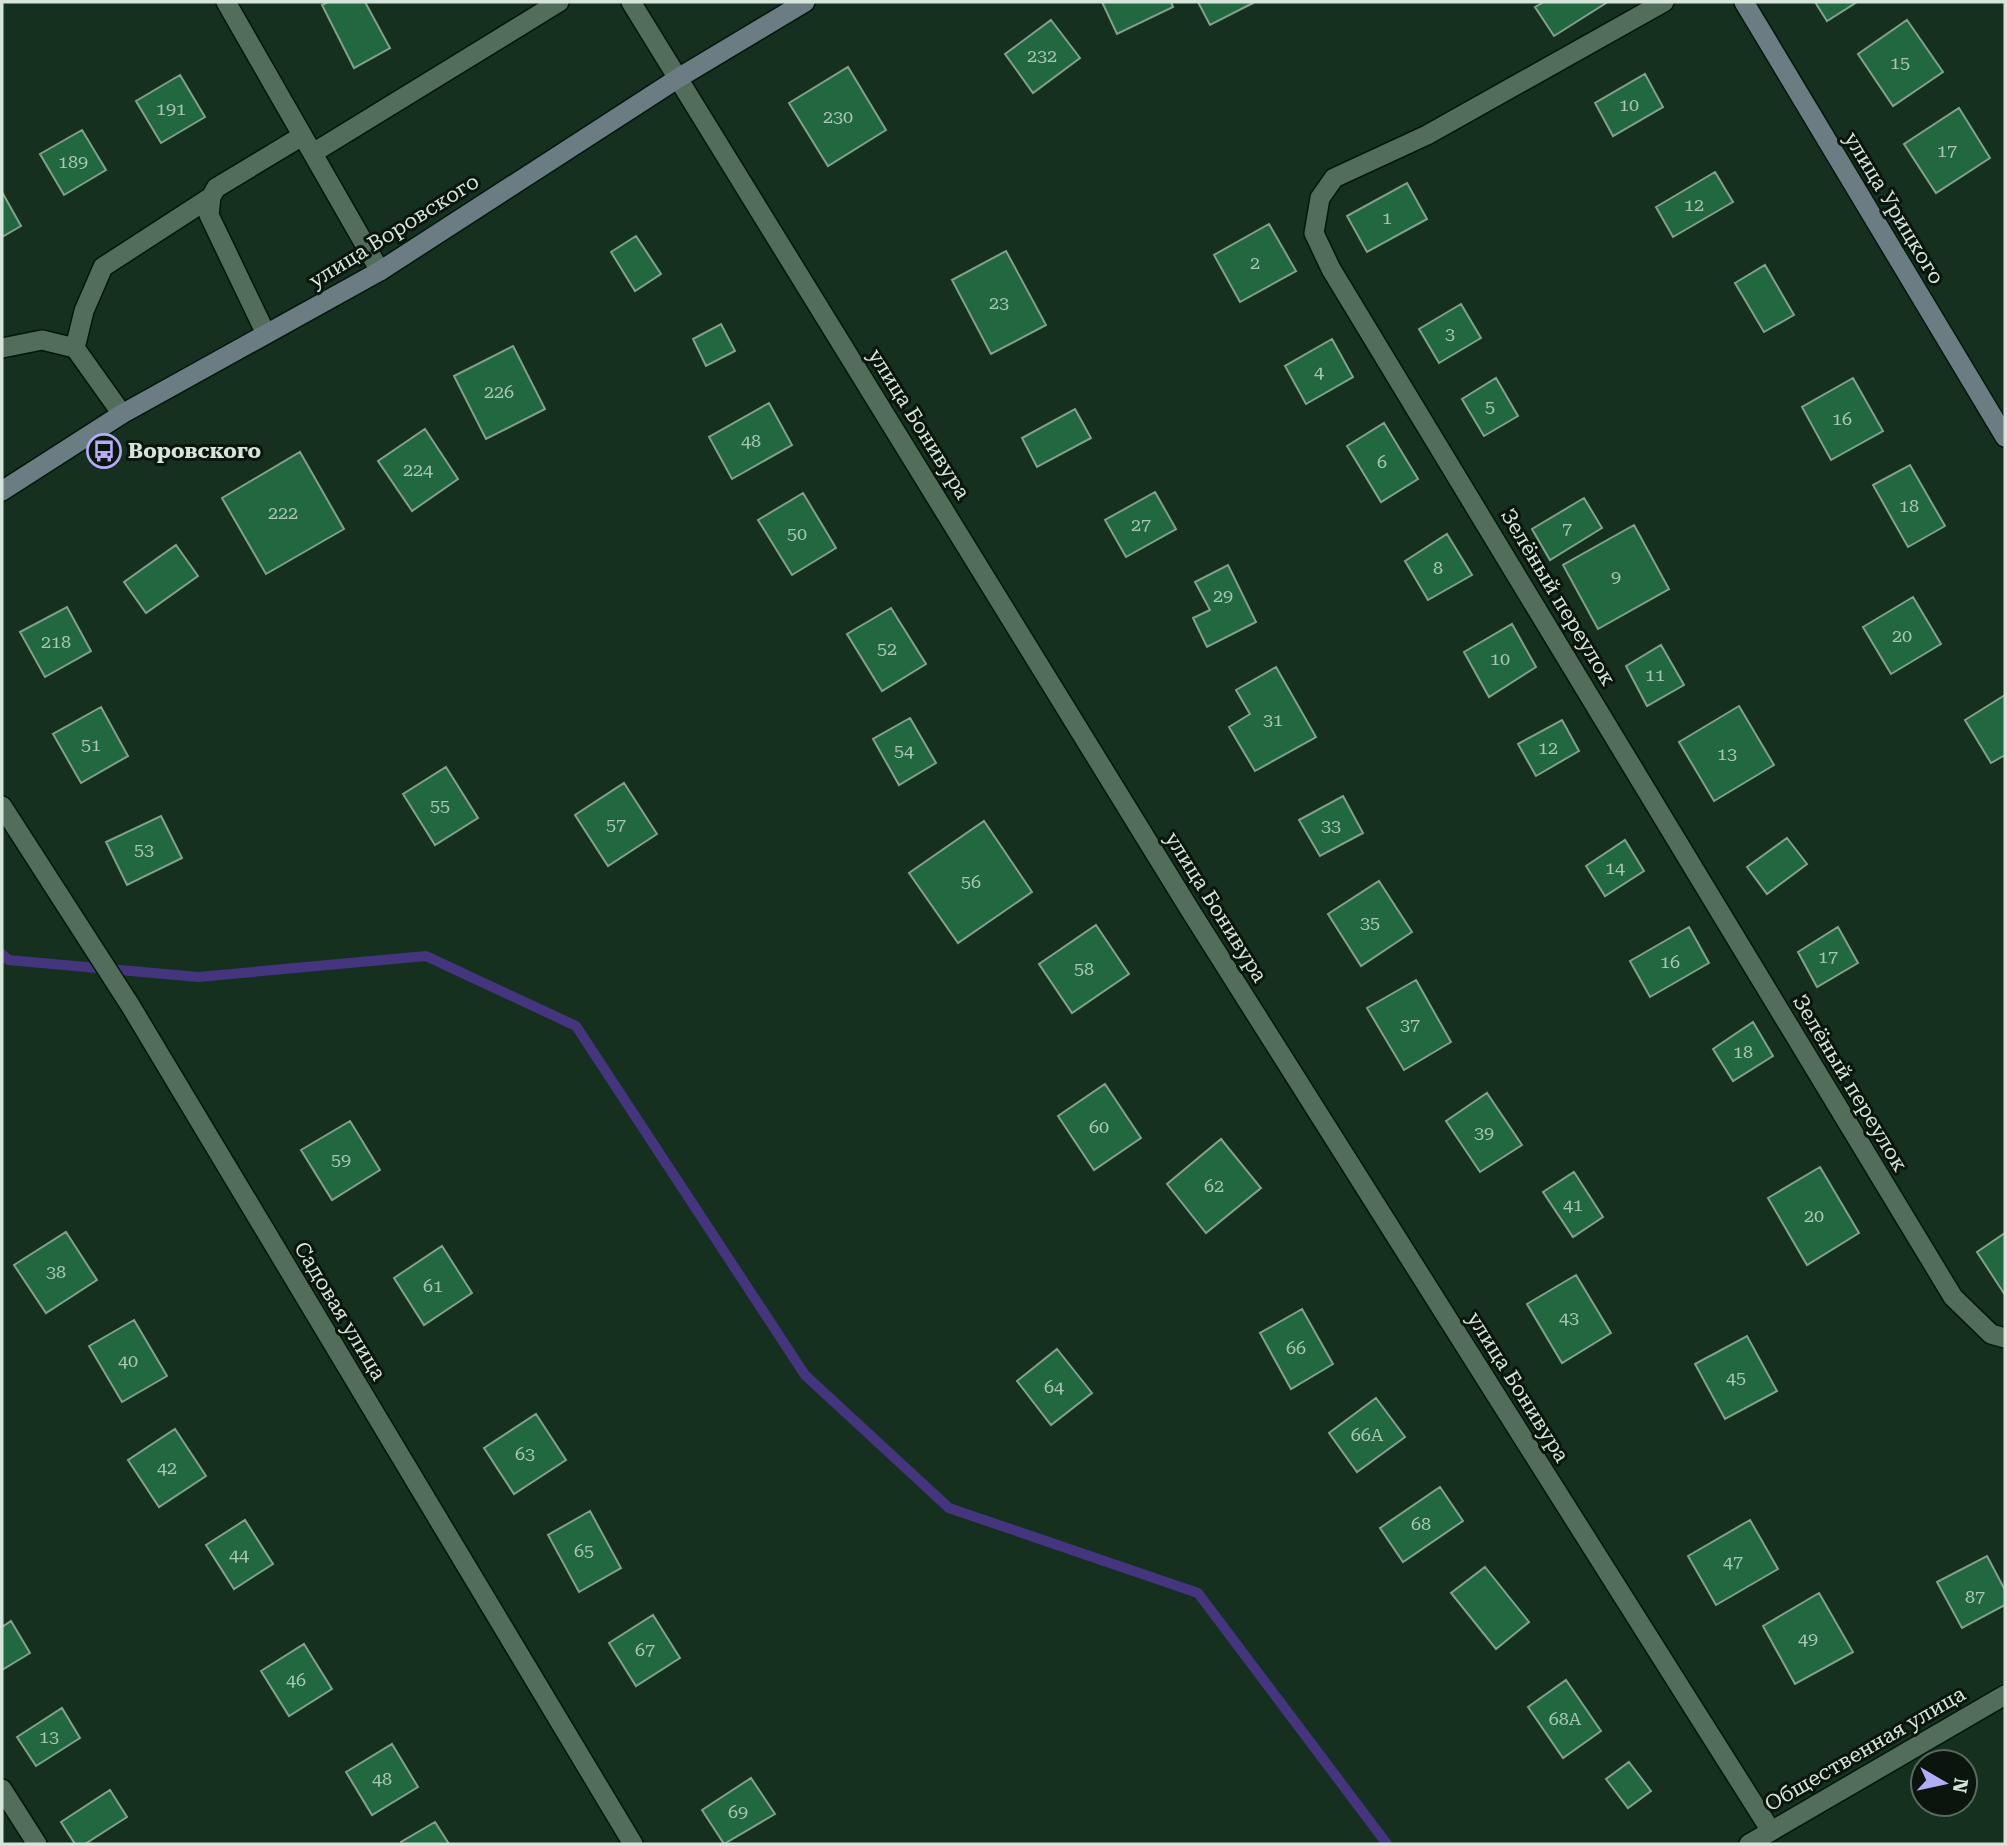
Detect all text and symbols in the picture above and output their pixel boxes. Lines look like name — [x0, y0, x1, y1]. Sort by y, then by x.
house number: 232 — [1027, 45, 1057, 66]
house number: 15 — [1890, 52, 1910, 73]
house number: 10 — [1619, 94, 1639, 115]
house number: 191 — [156, 98, 186, 119]
house number: 230 — [823, 106, 853, 127]
street label: улица Урицкого — [1839, 128, 1949, 288]
house number: 17 — [1937, 140, 1957, 161]
house number: 189 — [58, 151, 88, 172]
street label: улица Воровского — [305, 169, 483, 293]
house number: 12 — [1684, 194, 1704, 215]
house number: 1 — [1382, 207, 1392, 228]
house number: 2 — [1250, 252, 1260, 273]
house number: 23 — [989, 292, 1009, 313]
house number: 3 — [1445, 323, 1455, 344]
street label: улица Бонивура — [863, 344, 975, 504]
house number: 4 — [1314, 361, 1324, 382]
house number: 226 — [484, 381, 514, 402]
house number: 5 — [1485, 396, 1495, 417]
house number: 16 — [1832, 408, 1852, 429]
house number: 48 — [741, 430, 761, 451]
bus stop icon: Воровского — [85, 432, 123, 470]
place label: Воровского — [128, 439, 261, 463]
house number: 6 — [1377, 451, 1387, 472]
house number: 224 — [403, 459, 433, 480]
house number: 18 — [1899, 495, 1919, 516]
house number: 222 — [268, 502, 298, 523]
street label: Зелёный переулок — [1496, 504, 1620, 690]
house number: 27 — [1131, 514, 1151, 535]
house number: 7 — [1562, 518, 1572, 539]
house number: 50 — [787, 523, 807, 544]
house number: 8 — [1433, 557, 1443, 578]
house number: 9 — [1611, 566, 1621, 587]
house number: 29 — [1213, 585, 1233, 606]
house number: 20 — [1892, 625, 1912, 646]
house number: 218 — [41, 631, 71, 652]
house number: 52 — [877, 638, 897, 659]
house number: 10 — [1490, 648, 1510, 669]
house number: 11 — [1645, 664, 1665, 685]
house number: 31 — [1263, 709, 1283, 730]
house number: 51 — [81, 734, 101, 755]
house number: 12 — [1538, 737, 1558, 758]
house number: 54 — [894, 740, 914, 761]
house number: 13 — [1717, 743, 1737, 764]
house number: 55 — [430, 795, 450, 816]
house number: 57 — [606, 814, 626, 835]
house number: 33 — [1321, 815, 1341, 836]
street label: улица Бонивура — [1160, 827, 1272, 987]
house number: 53 — [134, 839, 154, 860]
house number: 14 — [1605, 857, 1625, 878]
house number: 56 — [961, 871, 981, 892]
house number: 35 — [1360, 912, 1380, 933]
house number: 17 — [1818, 946, 1838, 967]
house number: 16 — [1660, 951, 1680, 972]
house number: 58 — [1074, 958, 1094, 979]
street label: Зелёный переулок — [1788, 990, 1912, 1176]
house number: 37 — [1400, 1014, 1420, 1035]
house number: 18 — [1733, 1041, 1753, 1062]
house number: 60 — [1089, 1116, 1109, 1137]
house number: 39 — [1474, 1122, 1494, 1143]
house number: 59 — [331, 1149, 351, 1170]
house number: 62 — [1204, 1175, 1224, 1196]
house number: 41 — [1563, 1194, 1583, 1215]
house number: 20 — [1804, 1205, 1824, 1226]
street label: Садовая улица — [289, 1237, 391, 1385]
house number: 38 — [46, 1261, 66, 1282]
house number: 61 — [423, 1275, 443, 1296]
street label: улица Бонивура — [1462, 1307, 1574, 1467]
house number: 43 — [1559, 1307, 1579, 1328]
house number: 66 — [1286, 1337, 1306, 1358]
house number: 40 — [118, 1350, 138, 1371]
house number: 45 — [1726, 1367, 1746, 1388]
house number: 64 — [1044, 1376, 1064, 1397]
house number: 66А — [1351, 1424, 1384, 1445]
house number: 63 — [515, 1443, 535, 1464]
house number: 42 — [157, 1457, 177, 1478]
house number: 68 — [1411, 1513, 1431, 1534]
house number: 65 — [574, 1540, 594, 1561]
house number: 44 — [229, 1544, 249, 1565]
house number: 47 — [1723, 1551, 1743, 1572]
house number: 87 — [1965, 1586, 1985, 1607]
house number: 49 — [1798, 1628, 1818, 1649]
house number: 67 — [635, 1639, 655, 1660]
house number: 46 — [286, 1669, 306, 1690]
street label: Общественная улица — [1760, 1681, 1970, 1816]
house number: 68А — [1549, 1708, 1582, 1729]
house number: 13 — [39, 1726, 59, 1747]
north arrow — [1909, 1748, 1979, 1818]
house number: 48 — [372, 1768, 392, 1789]
text: N — [1948, 1777, 1973, 1795]
house number: 69 — [728, 1801, 748, 1822]

